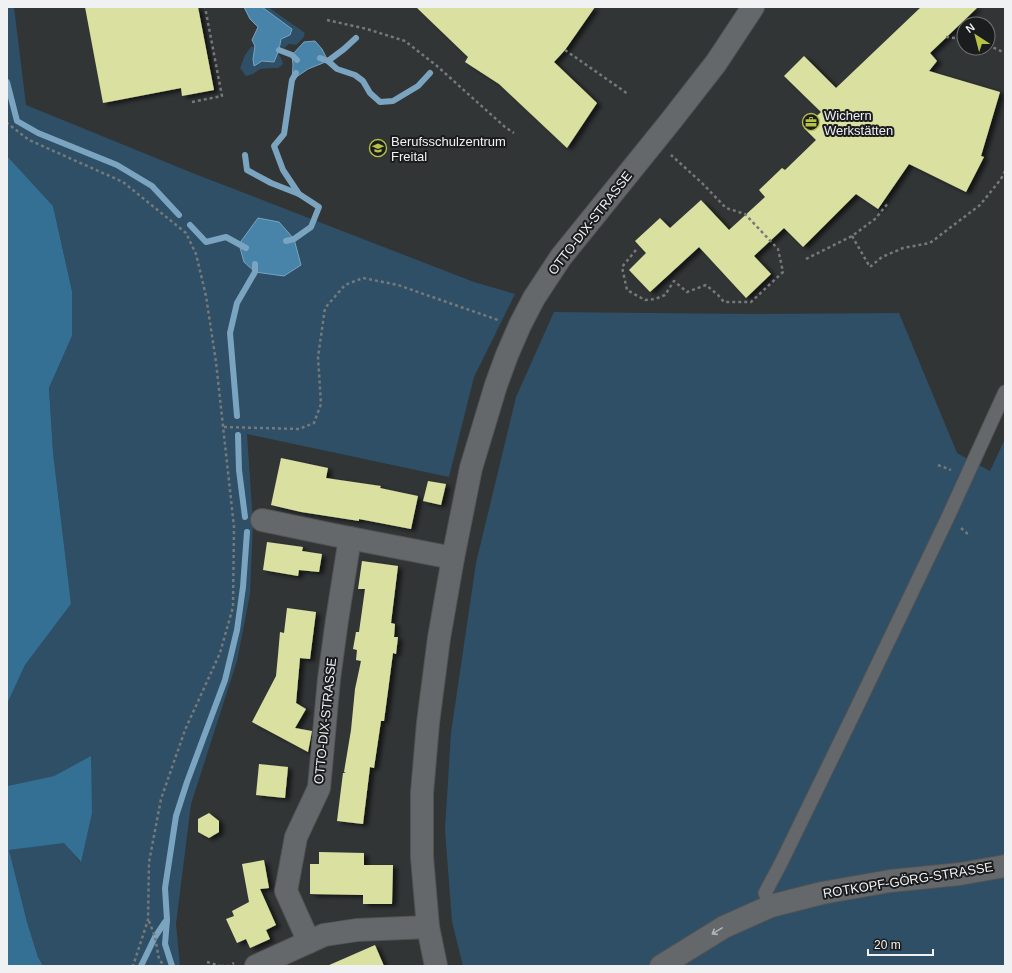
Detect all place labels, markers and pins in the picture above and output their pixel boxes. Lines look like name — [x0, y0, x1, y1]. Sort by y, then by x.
place label: Wichern Werkstätten — [824, 108, 893, 138]
office icon: Wichern Werkstätten — [801, 112, 821, 132]
place label: Berufsschulzentrum Freital — [391, 134, 506, 164]
school or university icon: Berufsschulzentrum Freital — [368, 138, 388, 158]

